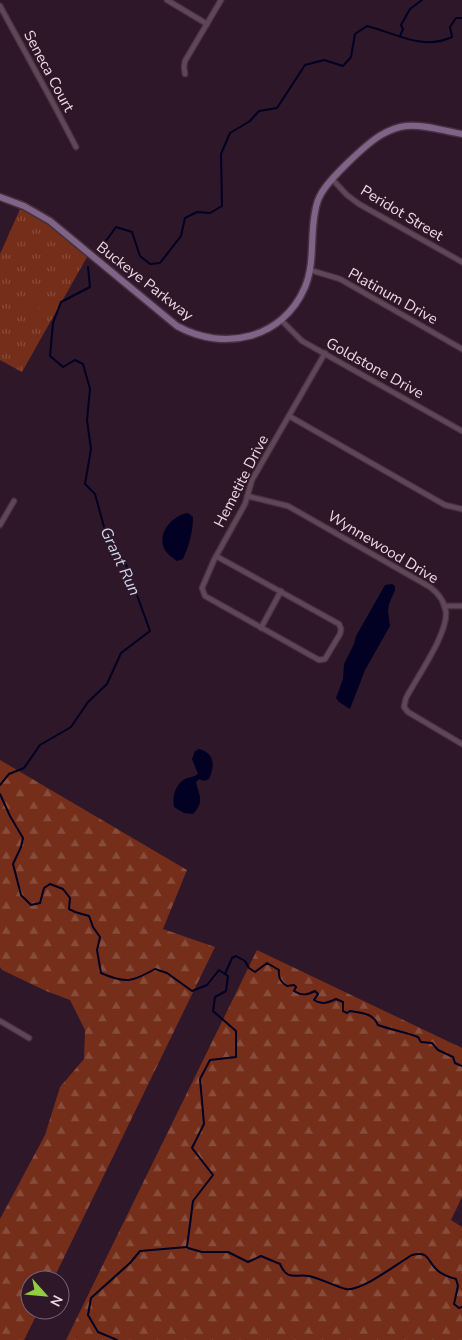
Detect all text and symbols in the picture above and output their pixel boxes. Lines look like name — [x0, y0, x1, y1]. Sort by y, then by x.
street label: Seneca Court — [19, 27, 79, 116]
street label: Peridot Street — [357, 180, 448, 246]
street label: Buckeye Parkway — [92, 237, 198, 325]
street label: Platinum Drive — [344, 263, 442, 329]
street label: Goldstone Drive — [323, 333, 427, 403]
street label: Hemetite Drive — [209, 431, 273, 531]
street label: Wynnewood Drive — [324, 506, 442, 588]
water label: Grant Run — [95, 524, 146, 599]
north arrow — [20, 1270, 70, 1320]
text: N — [45, 1292, 67, 1310]

